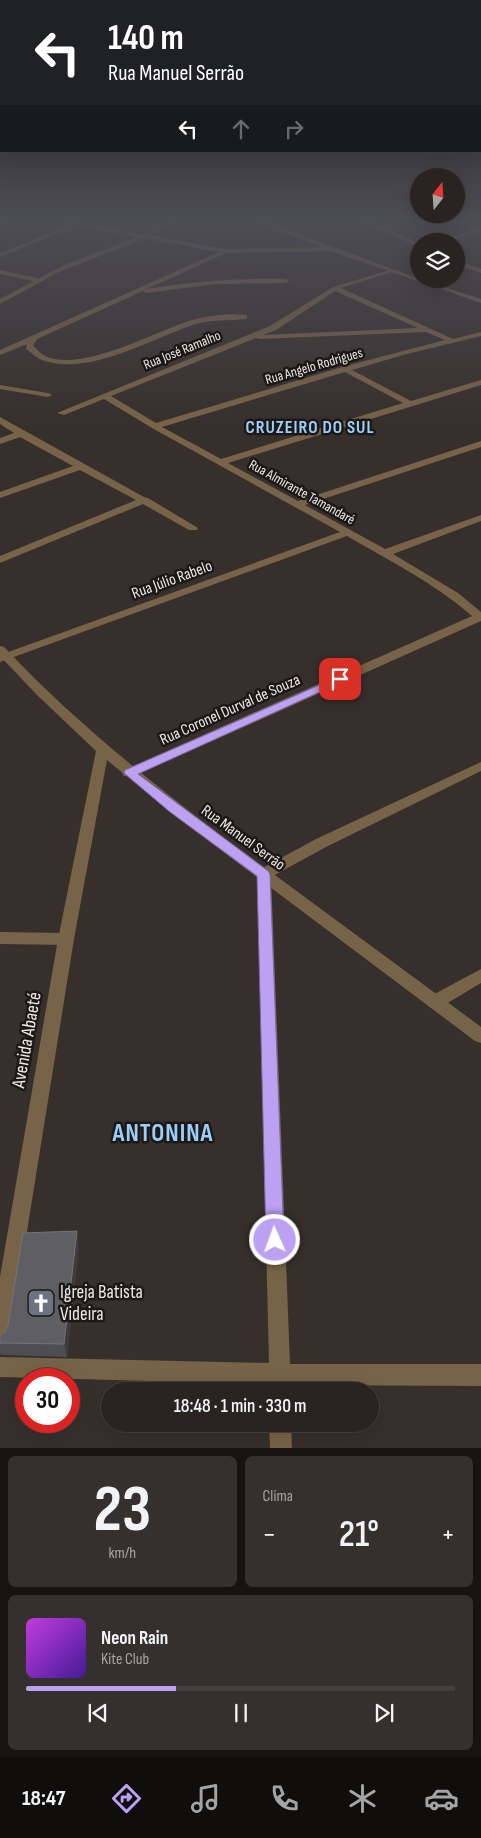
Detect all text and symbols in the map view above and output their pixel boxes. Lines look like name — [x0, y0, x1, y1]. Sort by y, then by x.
text: 140 m — [108, 17, 184, 60]
icon: left — [25, 20, 90, 85]
text: Rua Manuel Serrão — [108, 60, 244, 87]
icon: left — [174, 115, 202, 143]
icon: ahead — [227, 115, 255, 143]
icon: right — [280, 115, 308, 143]
north arrow — [410, 168, 465, 222]
map controls — [410, 168, 465, 288]
button: layers — [410, 233, 465, 288]
street label: Rua José Ramalho — [141, 327, 223, 373]
street label: Rua Angelo Rodrigues — [263, 344, 365, 388]
district label: CRUZEIRO DO SUL — [246, 417, 374, 438]
street label: Rua Almirante Tamandaré — [246, 456, 358, 528]
street label: Rua Júlio Rabelo — [129, 557, 215, 603]
pin — [319, 658, 361, 700]
icon: arrive — [326, 665, 354, 693]
street label: Rua Coronel Durval de Souza — [157, 671, 303, 749]
street label: Rua Manuel Serrão — [197, 801, 289, 875]
street label: Avenida Abaeté — [7, 990, 47, 1091]
district label: ANTONINA — [112, 1118, 213, 1149]
position arrow — [248, 1213, 300, 1265]
place label: Igreja Batista Videira — [60, 1281, 143, 1326]
church icon: Igreja Batista Videira — [26, 1288, 56, 1318]
speed limit sign: 30 — [15, 1368, 80, 1433]
text: 18:48 · 1 min · 330 m — [174, 1395, 306, 1418]
text: 23 — [93, 1472, 151, 1550]
text: Clima — [263, 1487, 293, 1506]
text: 21° — [339, 1512, 379, 1557]
text: − — [263, 1518, 276, 1551]
text: + — [441, 1518, 455, 1551]
text: km/h — [108, 1544, 136, 1563]
text: Neon Rain — [101, 1627, 168, 1650]
text: Kite Club — [101, 1650, 149, 1669]
icon: previous — [84, 1699, 112, 1727]
icon: pause — [227, 1699, 255, 1727]
icon: next — [370, 1699, 398, 1727]
icon: directions — [109, 1781, 144, 1816]
icon: music — [188, 1781, 223, 1816]
icon: phone — [267, 1781, 302, 1816]
icon: climate — [345, 1781, 380, 1816]
icon: car — [424, 1781, 459, 1816]
text: 18:47 — [22, 1785, 65, 1812]

